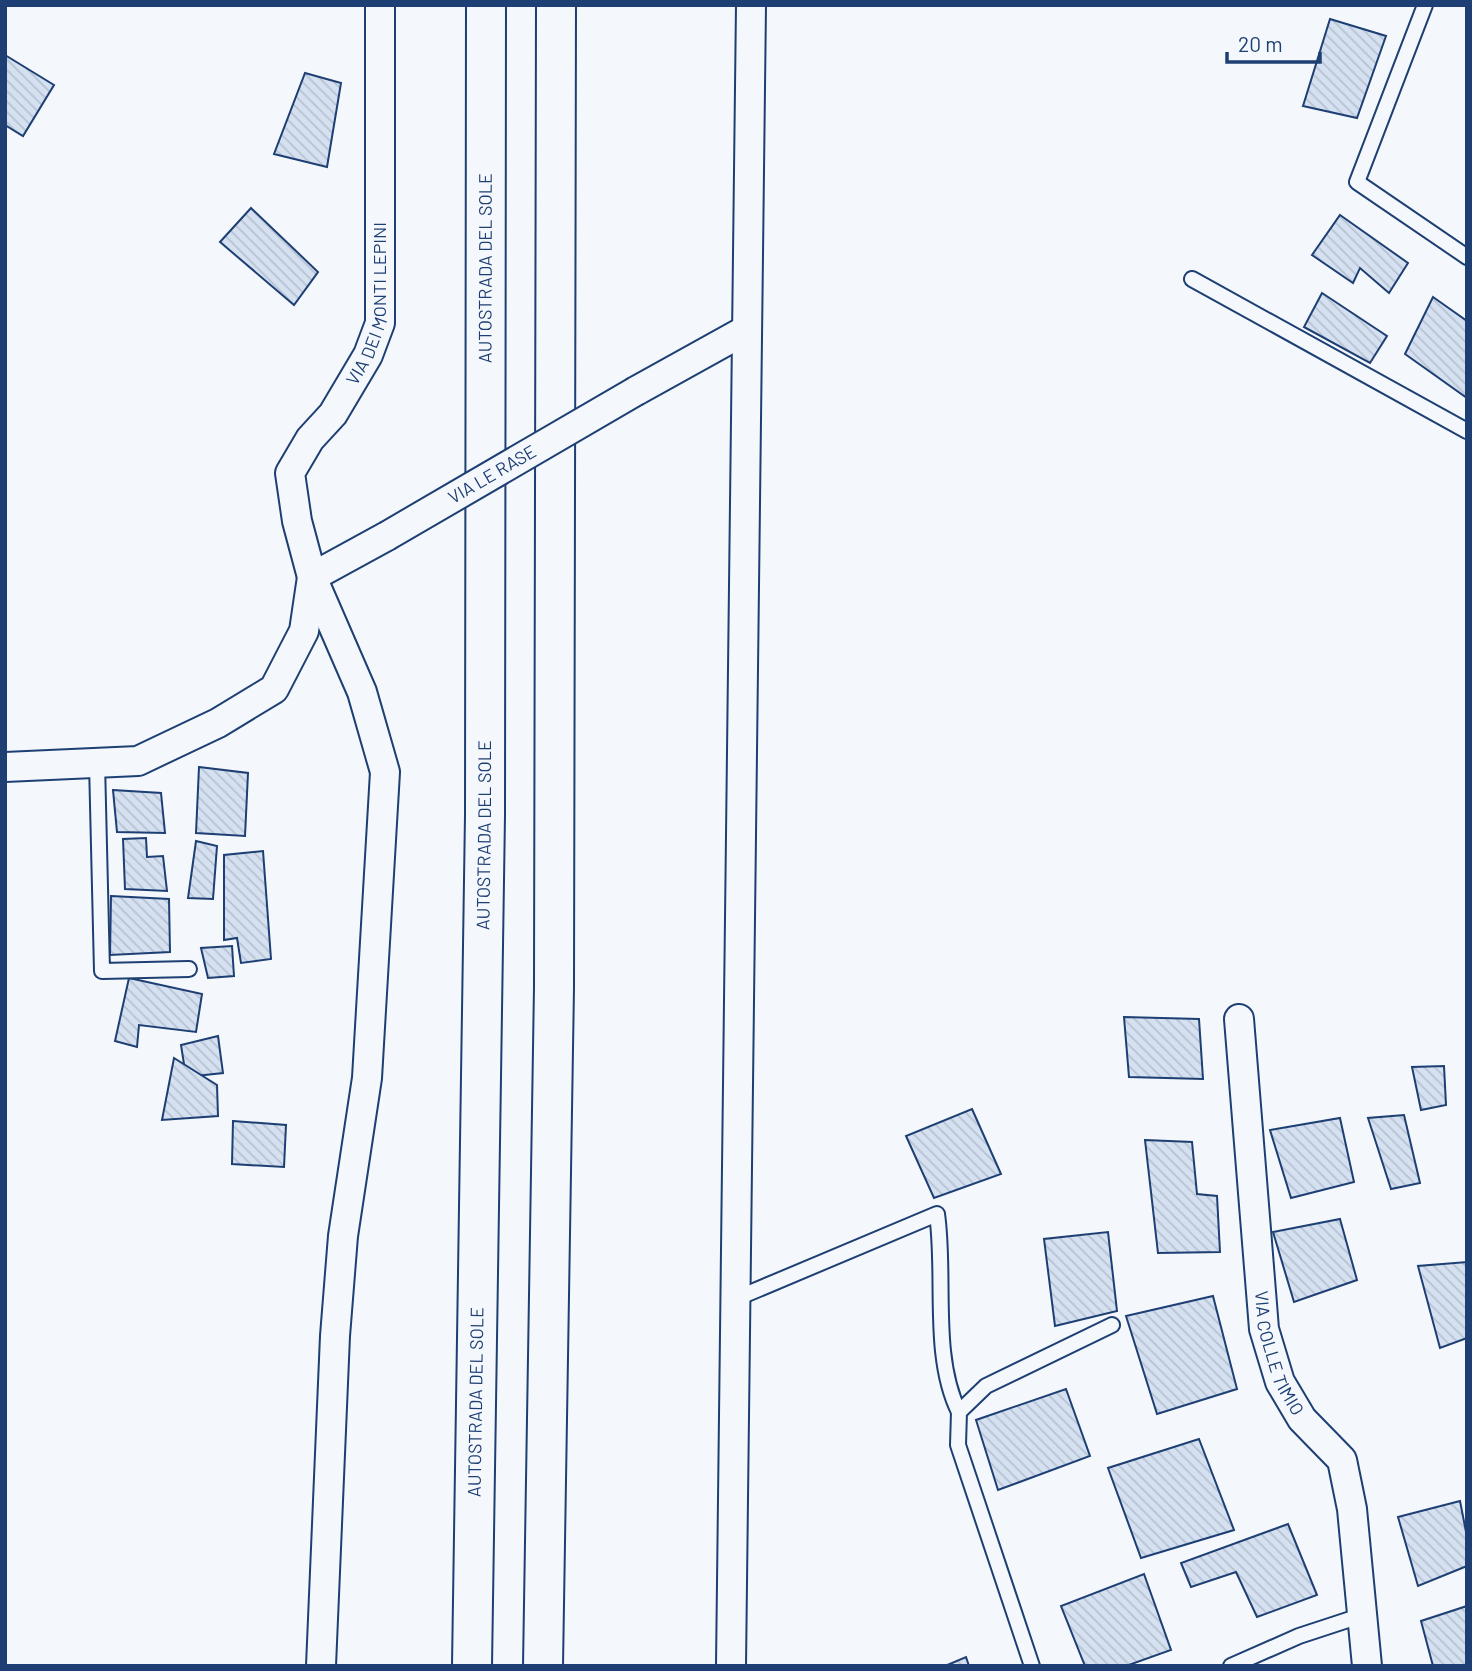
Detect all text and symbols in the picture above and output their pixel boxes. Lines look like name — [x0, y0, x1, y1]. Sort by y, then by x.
scale bar — [1227, 21, 1320, 65]
text: 20 m — [1238, 31, 1283, 56]
street label: AUTOSTRADA DEL SOLE — [474, 173, 496, 363]
street label: VIA DEI MONTI LEPINI — [341, 222, 391, 389]
street label: VIA LE RASE — [444, 440, 540, 508]
street label: AUTOSTRADA DEL SOLE — [471, 740, 495, 930]
street label: VIA COLLE TIMIO — [1251, 1290, 1309, 1419]
street label: AUTOSTRADA DEL SOLE — [463, 1307, 487, 1497]

